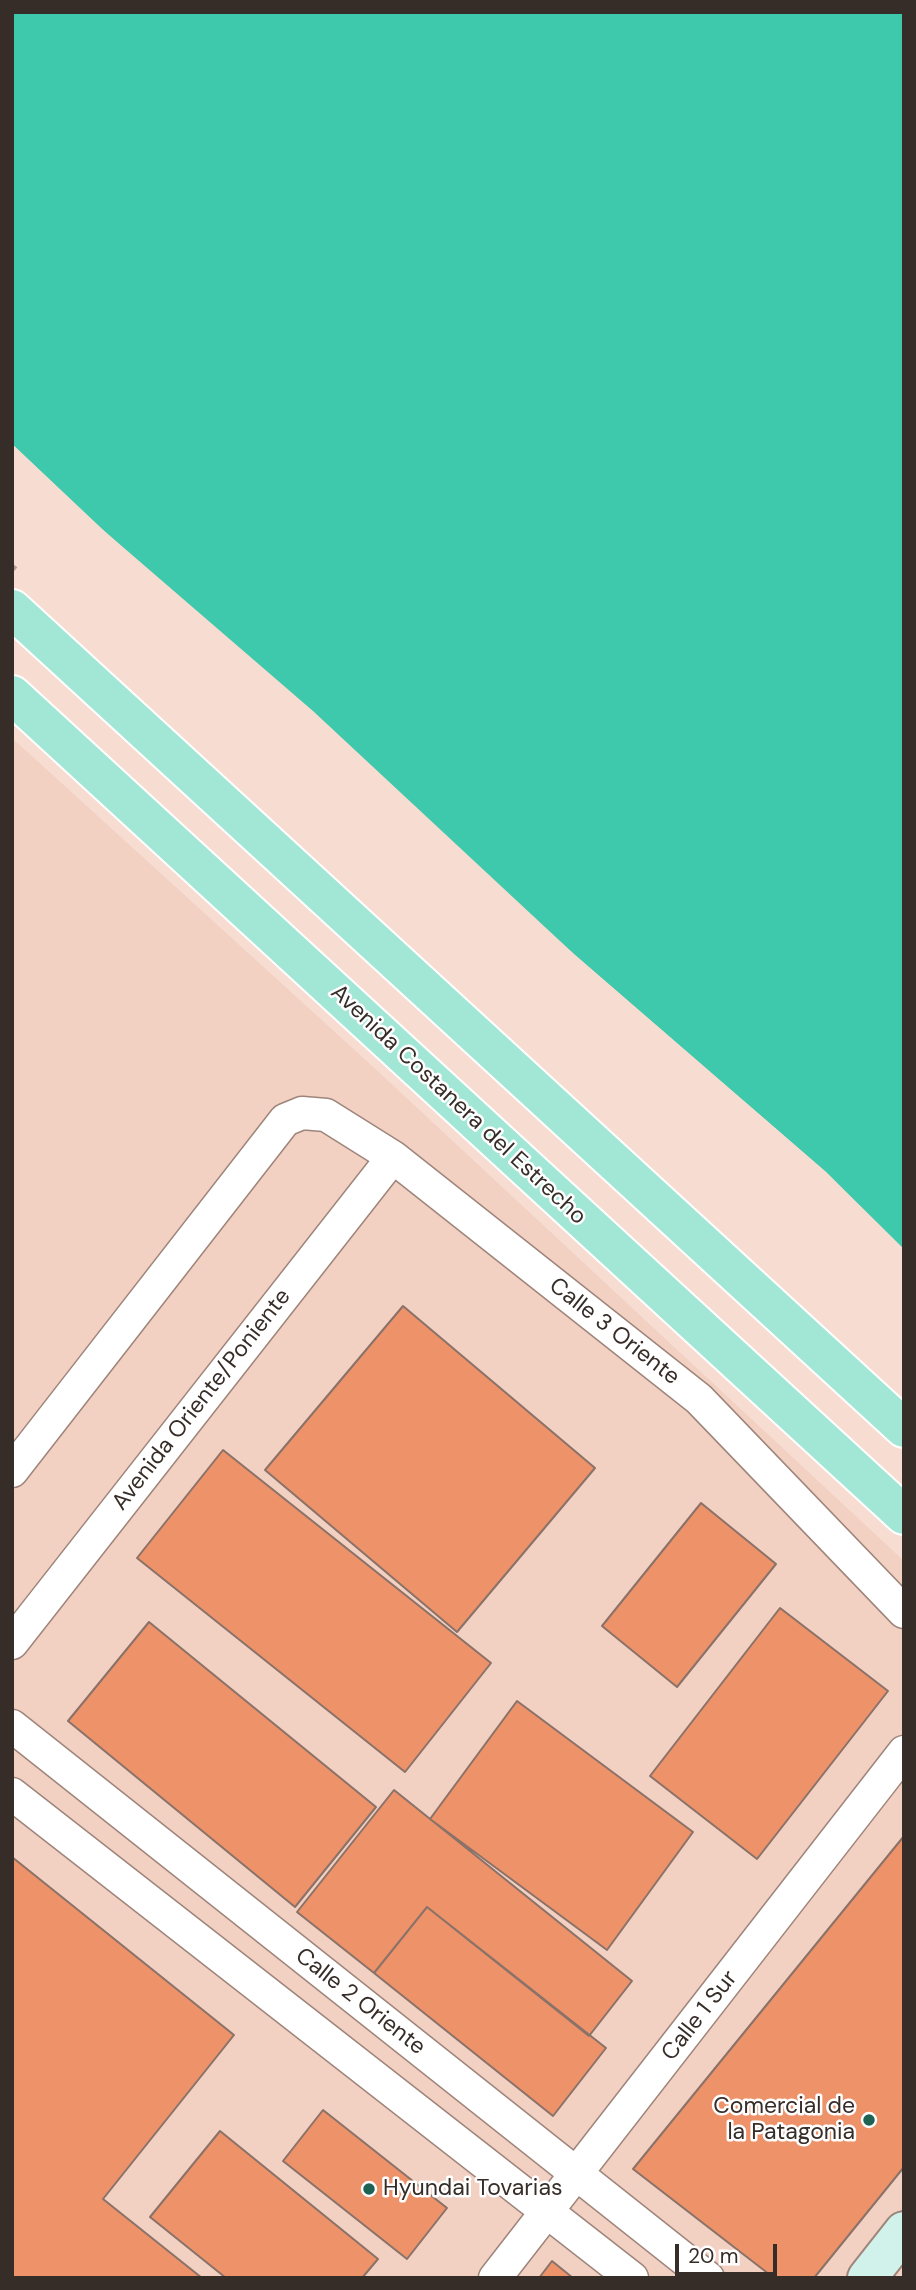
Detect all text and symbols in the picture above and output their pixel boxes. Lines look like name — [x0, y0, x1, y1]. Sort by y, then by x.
street label: Avenida Costanera del Estrecho — [324, 979, 592, 1231]
street label: Calle 3 Oriente — [543, 1272, 685, 1392]
street label: Avenida Oriente/Poniente — [107, 1284, 297, 1516]
street label: Calle 2 Oriente — [289, 1943, 431, 2061]
street label: Calle 1 Sur — [656, 1965, 744, 2067]
place label: Comercial de la Patagonia — [713, 2093, 855, 2147]
marker: Comercial de la Patagonia — [861, 2112, 877, 2128]
place label: Hyundai Tovarias — [383, 2175, 562, 2203]
marker: Hyundai Tovarias — [361, 2181, 377, 2197]
scale bar — [678, 2230, 780, 2274]
text: 20 m — [688, 2242, 739, 2270]

